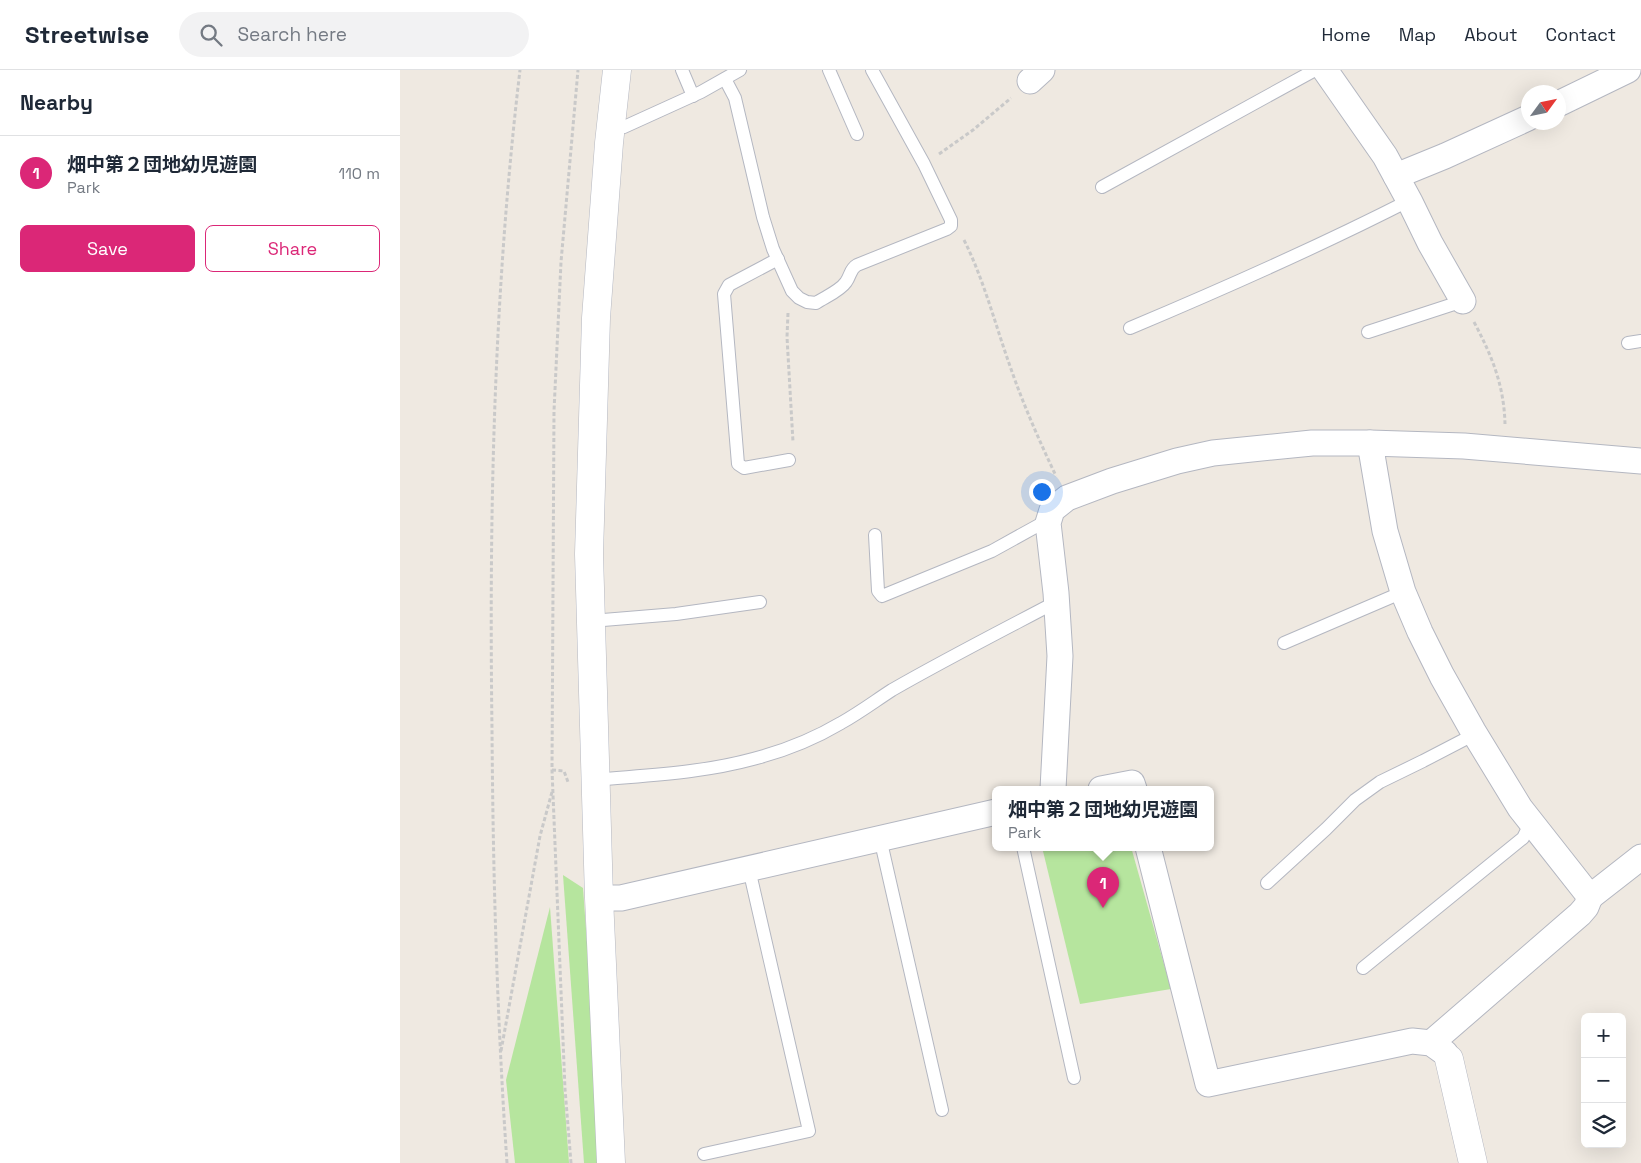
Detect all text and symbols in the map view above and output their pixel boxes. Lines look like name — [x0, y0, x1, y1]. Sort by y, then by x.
search box — [179, 12, 529, 57]
text: Streetwise — [25, 19, 149, 50]
icon: search — [197, 21, 225, 49]
text: Search here — [237, 22, 347, 47]
text: Home — [1322, 23, 1371, 46]
text: Map — [1399, 23, 1436, 46]
text: About — [1464, 23, 1518, 46]
text: Contact — [1546, 23, 1616, 46]
north arrow — [1521, 85, 1566, 130]
text: Nearby — [20, 89, 93, 116]
text: 畑中第２団地幼児遊園 — [67, 152, 257, 177]
text: 1 — [32, 163, 40, 184]
text: 110 m — [338, 163, 380, 184]
text: Park — [67, 177, 100, 198]
button: Save — [20, 225, 195, 272]
button: Share — [205, 225, 380, 272]
your location — [1029, 479, 1055, 505]
popup — [992, 786, 1214, 851]
text: 畑中第２団地幼児遊園 — [1008, 797, 1198, 822]
text: Park — [1008, 822, 1041, 843]
pin: 1 — [1087, 867, 1119, 908]
map controls — [1581, 1013, 1626, 1148]
button: + — [1581, 1013, 1626, 1058]
button: − — [1581, 1058, 1626, 1103]
button: layers — [1581, 1103, 1626, 1148]

